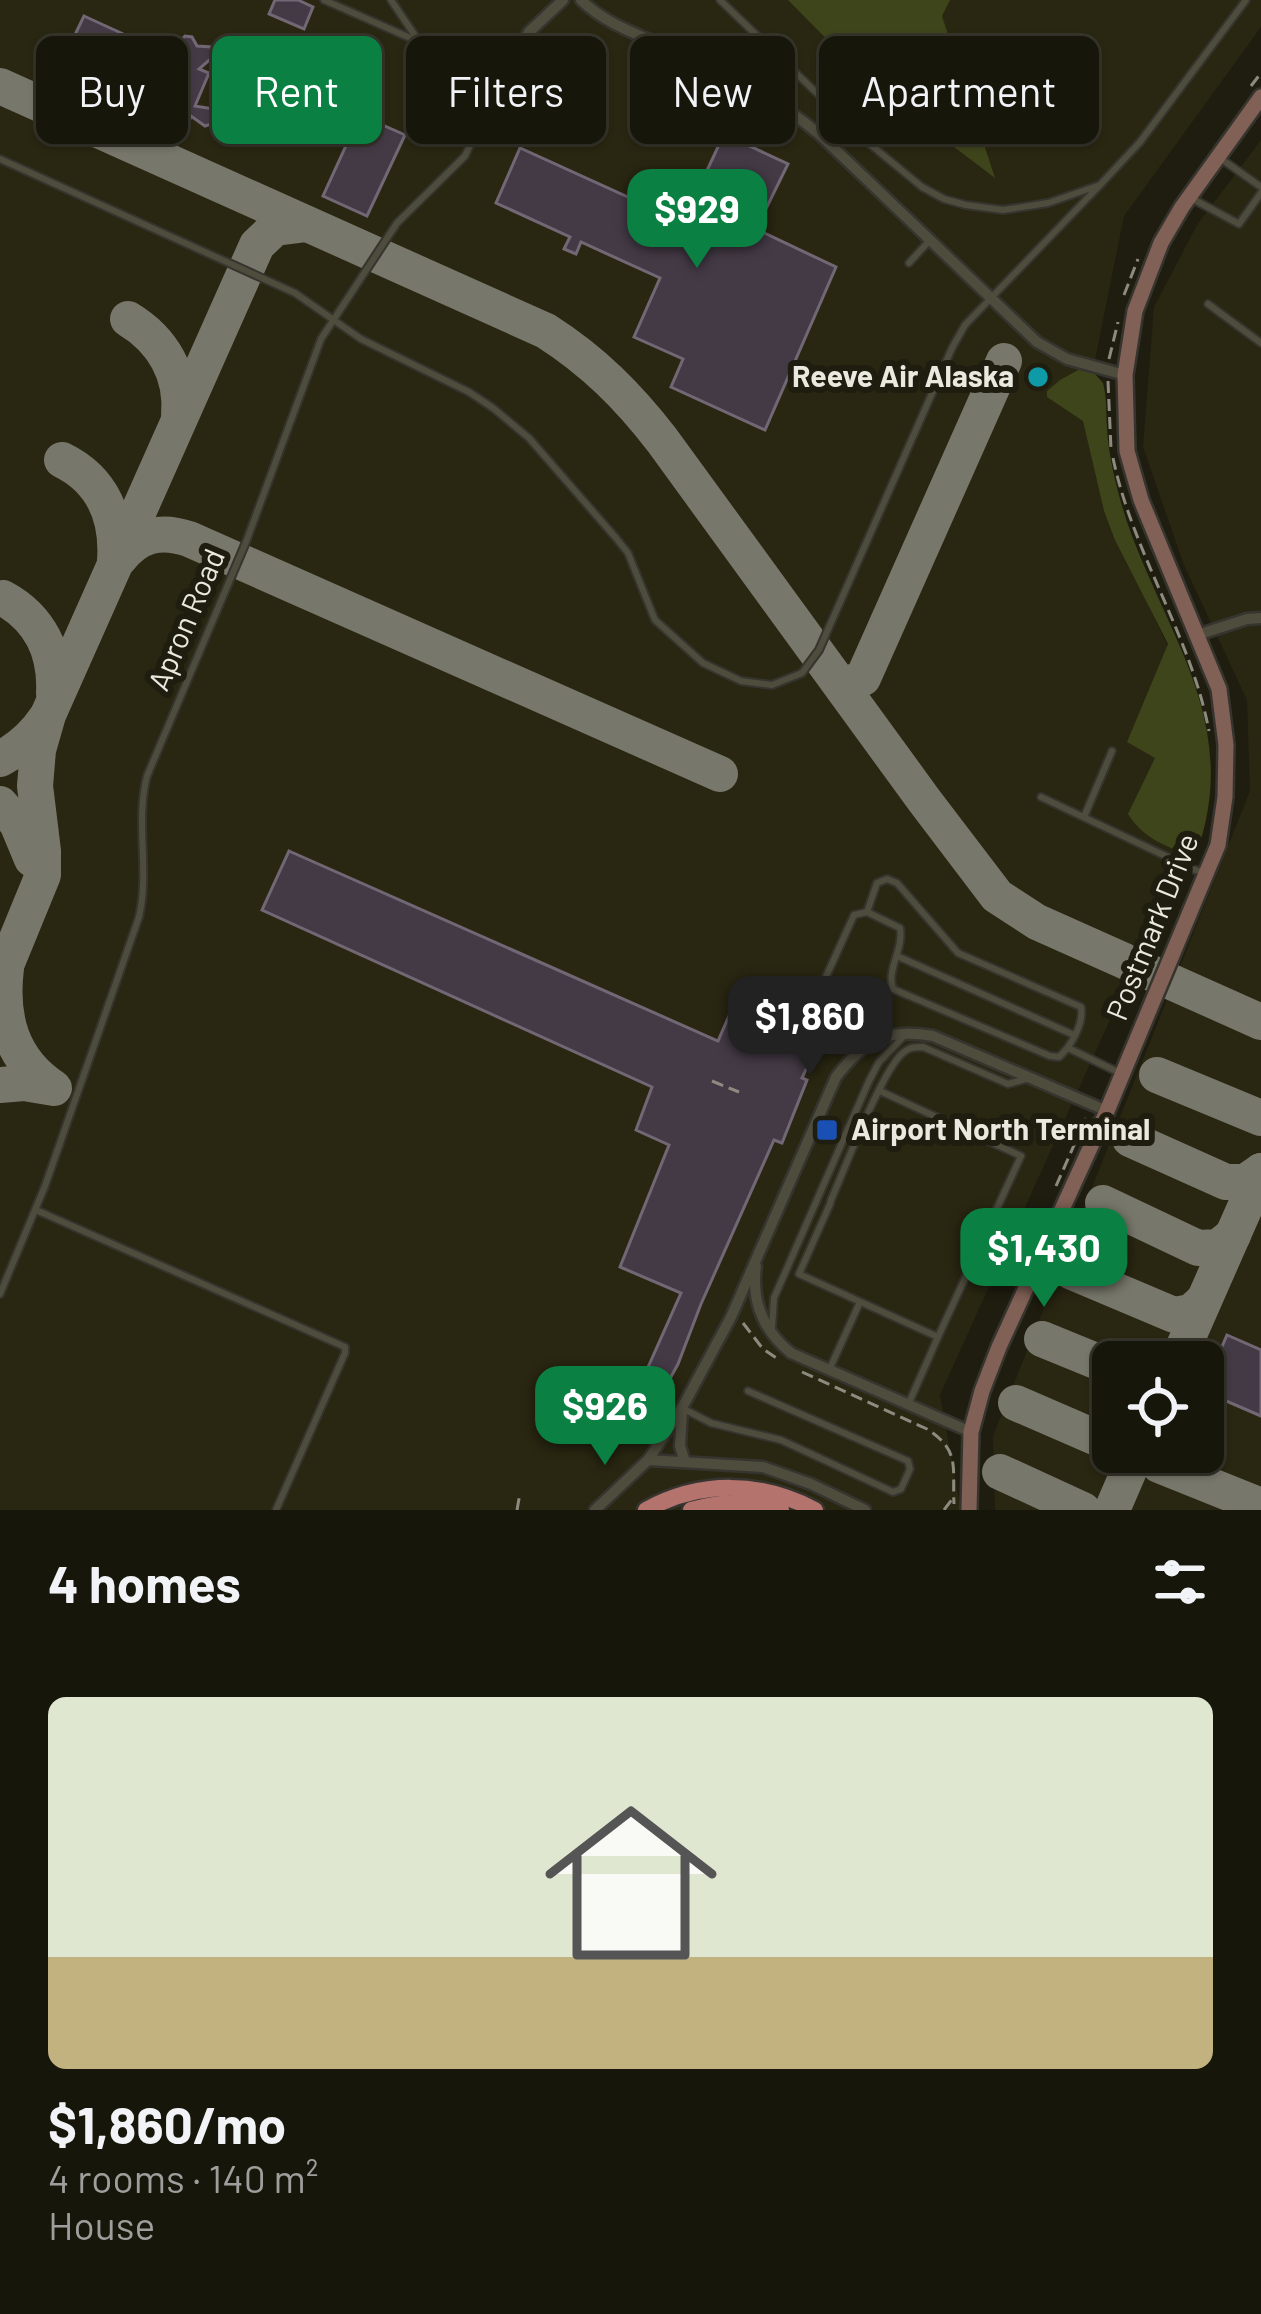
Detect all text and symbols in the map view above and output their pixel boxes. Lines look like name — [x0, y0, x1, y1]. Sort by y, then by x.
chip: Buy — [36, 36, 188, 144]
chip: Rent — [212, 36, 382, 144]
chip: Filters — [406, 36, 606, 144]
chip: New — [630, 36, 795, 144]
chip: Apartment — [819, 36, 1099, 144]
pin: $929 — [626, 169, 768, 271]
text: $929 — [654, 184, 740, 231]
place label: Reeve Air Alaska — [792, 357, 1014, 393]
marker: Reeve Air Alaska — [1025, 364, 1051, 390]
street label: Apron Road — [139, 543, 231, 695]
street label: Postmark Drive — [1097, 828, 1205, 1025]
pin: $1,860 — [712, 976, 908, 1078]
text: $1,860 — [755, 991, 865, 1038]
place label: Airport North Terminal — [851, 1110, 1150, 1146]
marker: Airport North Terminal — [814, 1117, 840, 1143]
pin: $1,430 — [946, 1208, 1142, 1310]
text: $1,430 — [987, 1223, 1101, 1270]
map controls — [1092, 1341, 1224, 1473]
button: locate — [1092, 1341, 1224, 1473]
pin: $926 — [534, 1366, 676, 1468]
text: $926 — [562, 1381, 648, 1428]
icon: filters — [1147, 1549, 1213, 1615]
text: 4 homes — [48, 1552, 241, 1613]
icon: home — [523, 1775, 739, 1991]
text: $1,860/mo — [48, 2093, 286, 2154]
text: 4 rooms · 140 m² — [48, 2154, 319, 2201]
text: House — [48, 2201, 155, 2248]

